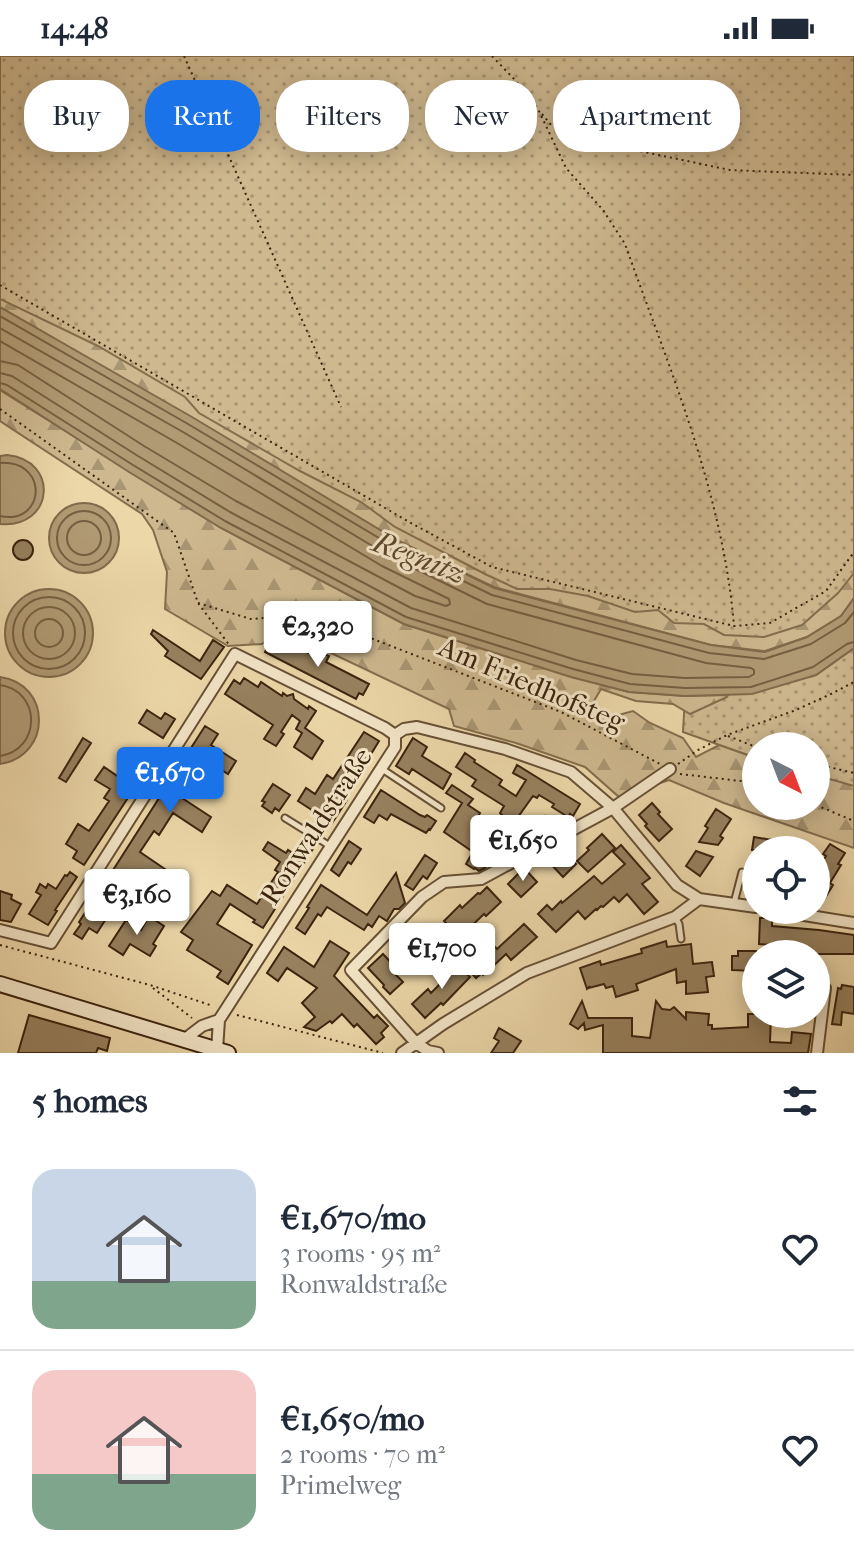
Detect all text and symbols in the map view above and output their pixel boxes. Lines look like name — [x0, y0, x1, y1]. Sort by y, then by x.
text: 14:48 — [40, 11, 108, 46]
chip: Buy — [24, 80, 129, 152]
chip: Rent — [145, 80, 260, 152]
chip: Filters — [276, 80, 409, 152]
chip: New — [425, 80, 537, 152]
chip: Apartment — [553, 80, 740, 152]
water label: Regnitz — [366, 524, 470, 592]
pin: €2,320 — [253, 601, 383, 669]
text: €2,320 — [282, 611, 354, 642]
street label: Am Friedhofsteg — [433, 629, 631, 739]
north arrow — [742, 732, 830, 820]
map controls — [742, 732, 830, 1028]
street label: Ronwaldstraße — [253, 741, 379, 911]
pin: €1,670 — [105, 747, 235, 815]
text: €1,670 — [135, 757, 205, 788]
pin: €1,650 — [458, 815, 588, 883]
text: €1,650 — [488, 825, 558, 856]
button: locate — [742, 836, 830, 924]
pin: €3,160 — [72, 869, 202, 937]
text: €3,160 — [102, 879, 172, 910]
pin: €1,700 — [377, 923, 507, 991]
text: €1,700 — [407, 933, 477, 964]
button: layers — [742, 940, 830, 1028]
icon: filters — [778, 1079, 822, 1123]
text: 5 homes — [32, 1081, 147, 1121]
text: €1,670/mo — [280, 1198, 426, 1238]
icon: home — [96, 1201, 192, 1297]
icon: heart — [778, 1227, 822, 1271]
text: 3 rooms · 95 m² — [280, 1238, 440, 1269]
text: Ronwaldstraße — [280, 1269, 447, 1300]
text: €1,650/mo — [280, 1399, 425, 1439]
icon: home — [96, 1402, 192, 1498]
icon: heart — [778, 1428, 822, 1472]
text: 2 rooms · 70 m² — [280, 1439, 445, 1470]
text: Primelweg — [280, 1470, 401, 1501]

